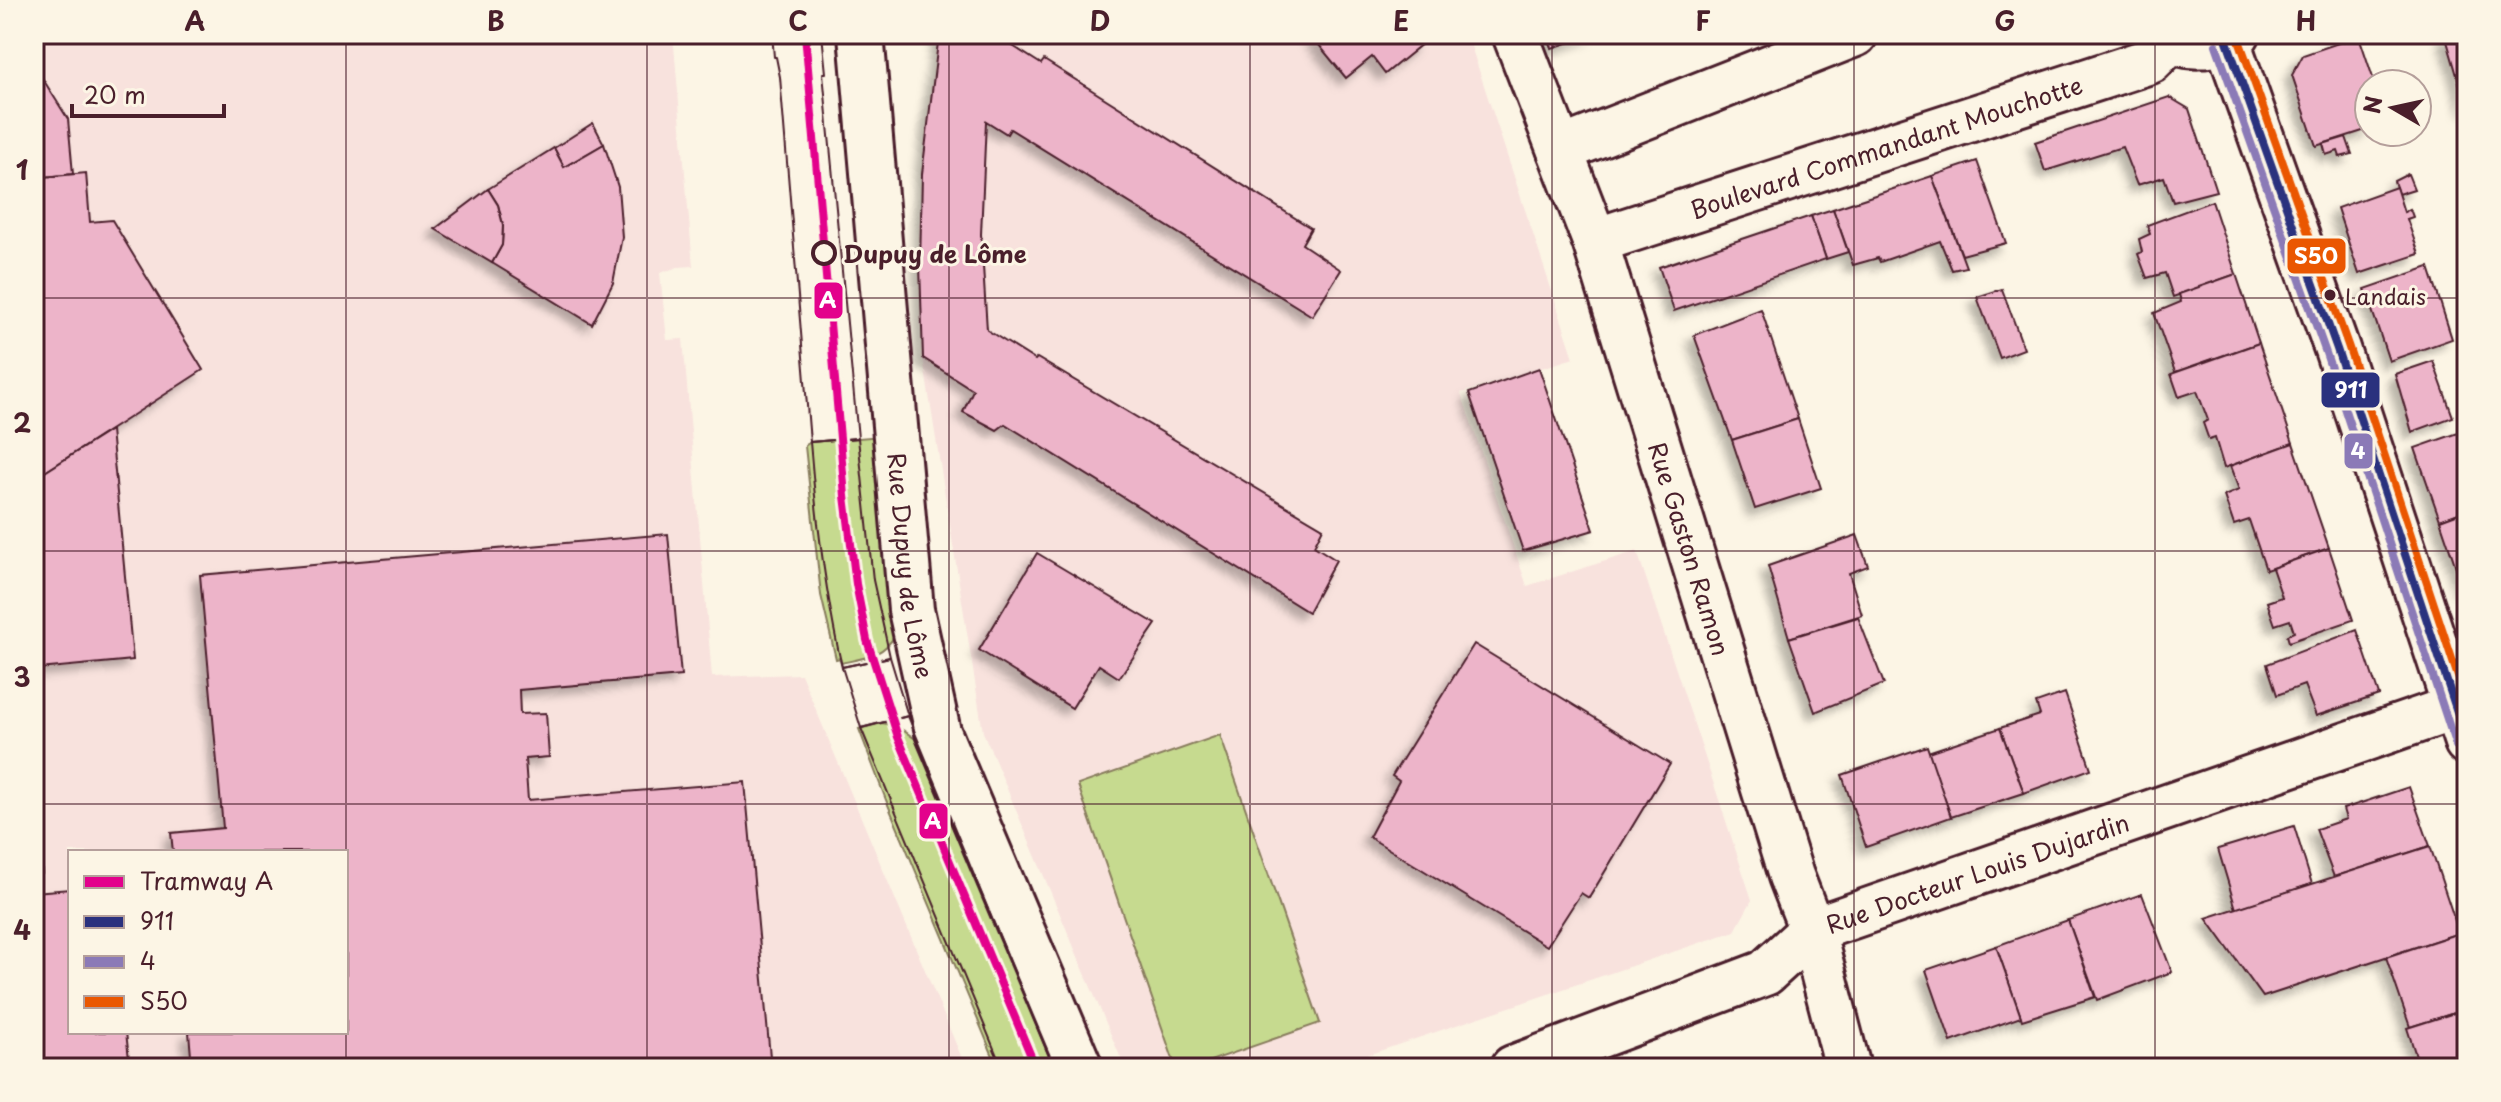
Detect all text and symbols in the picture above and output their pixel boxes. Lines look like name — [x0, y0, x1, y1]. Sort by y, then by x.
text: A — [185, 1, 205, 40]
text: B — [487, 1, 505, 40]
text: C — [788, 1, 808, 40]
text: D — [1090, 1, 1110, 40]
text: E — [1393, 1, 1409, 40]
text: F — [1695, 1, 1711, 40]
text: G — [1994, 1, 2016, 40]
text: H — [2296, 1, 2316, 40]
street label: Boulevard Commandant Mouchotte — [1685, 66, 2087, 227]
scale bar — [72, 68, 224, 118]
north arrow — [2353, 68, 2433, 148]
text: 20 m — [84, 76, 146, 112]
text: N — [2354, 93, 2389, 116]
text: 1 — [16, 150, 28, 189]
place label: Dupuy de Lôme — [843, 235, 1027, 271]
line badge: S50 — [2286, 237, 2347, 275]
text: S50 — [2294, 238, 2338, 271]
marker: Dupuy de Lôme — [812, 241, 836, 265]
place label: Landais — [2345, 279, 2426, 312]
line badge: A — [813, 281, 844, 320]
text: A — [819, 282, 837, 315]
marker: Landais — [2322, 287, 2338, 303]
line badge: 911 — [2320, 371, 2381, 409]
text: 911 — [2334, 372, 2368, 405]
text: 2 — [13, 403, 31, 442]
line badge: 4 — [2343, 432, 2374, 470]
text: 4 — [2351, 433, 2366, 466]
street label: Rue Gaston Ramon — [1640, 438, 1740, 660]
street label: Rue Dupuy de Lôme — [879, 451, 944, 682]
text: 3 — [13, 657, 31, 696]
line badge: A — [918, 802, 949, 840]
text: A — [924, 803, 942, 836]
street label: Rue Docteur Louis Dujardin — [1821, 804, 2134, 942]
legend — [68, 850, 348, 1034]
text: Tramway A — [140, 862, 273, 898]
text: 911 — [140, 902, 174, 938]
text: 4 — [13, 910, 31, 949]
text: 4 — [140, 942, 156, 978]
text: S50 — [140, 982, 188, 1018]

